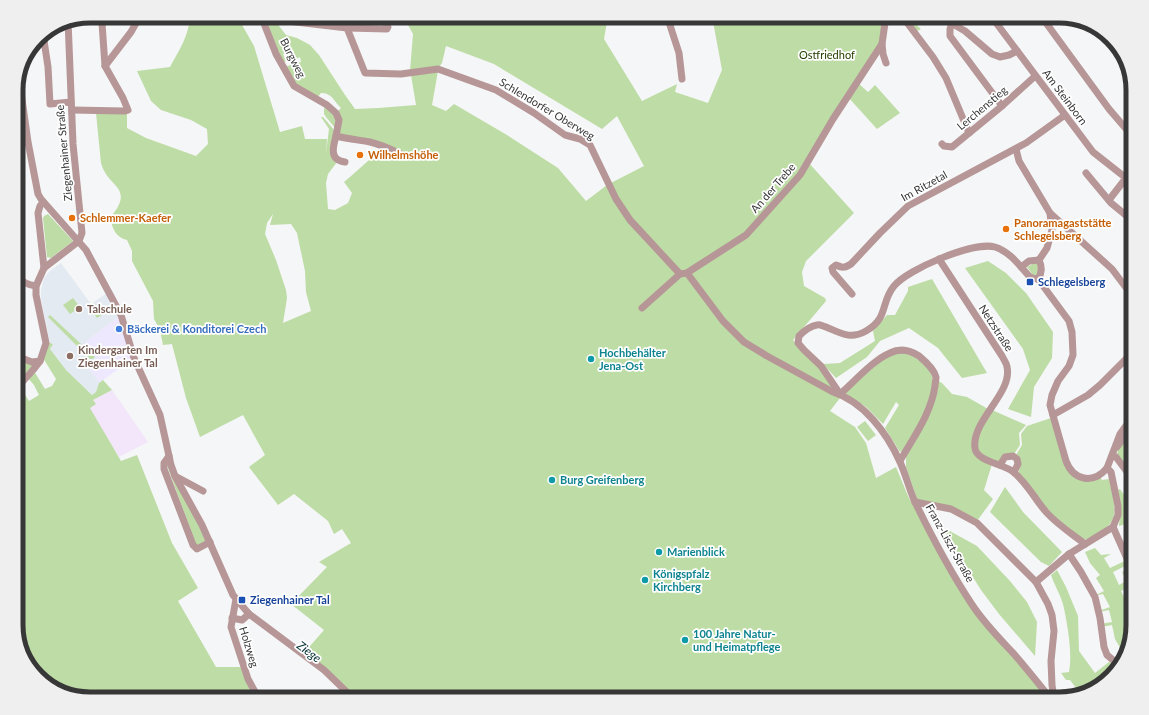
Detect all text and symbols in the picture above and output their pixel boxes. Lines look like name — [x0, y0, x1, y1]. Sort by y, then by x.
street label: Burgweg — [278, 36, 309, 80]
park label: Ostfriedhof — [799, 48, 855, 61]
street label: Am Steinborn — [1040, 66, 1090, 127]
street label: Schlendorfer Oberweg — [497, 75, 598, 142]
street label: Lerchenstieg — [954, 83, 1010, 132]
street label: Ziegenhainer Straße — [53, 104, 74, 202]
place label: Wilhelmshöhe — [368, 148, 439, 161]
marker: Wilhelmshöhe — [355, 150, 365, 160]
street label: An der Trebe — [748, 160, 798, 215]
street label: Im Ritzetal — [898, 168, 949, 204]
place label: Schlemmer-Kaefer — [80, 211, 172, 224]
marker: Schlemmer-Kaefer — [67, 213, 77, 223]
place label: Panoramagaststätte Schlegelsberg — [1014, 216, 1112, 242]
marker: Panoramagaststätte Schlegelsberg — [1001, 224, 1011, 234]
place label: Schlegelsberg — [1038, 275, 1105, 288]
marker: Schlegelsberg — [1025, 277, 1035, 287]
place label: Talschule — [87, 302, 132, 315]
street label: Netzstraße — [976, 302, 1016, 354]
marker: Talschule — [74, 304, 84, 314]
place label: Bäckerei & Konditorei Czech — [127, 322, 266, 335]
marker: Bäckerei & Konditorei Czech — [114, 324, 124, 334]
place label: Kindergarten Im Ziegenhainer Tal — [78, 343, 158, 369]
place label: Hochbehälter Jena-Ost — [599, 346, 667, 372]
marker: Kindergarten Im Ziegenhainer Tal — [65, 351, 75, 361]
marker: Hochbehälter Jena-Ost — [586, 354, 596, 364]
place label: Burg Greifenberg — [560, 473, 644, 486]
marker: Burg Greifenberg — [547, 475, 557, 485]
street label: Franz-Liszt-Straße — [924, 501, 977, 584]
place label: Marienblick — [667, 545, 725, 558]
marker: Marienblick — [654, 547, 664, 557]
place label: Königspfalz Kirchberg — [653, 567, 710, 593]
marker: Königspfalz Kirchberg — [640, 575, 650, 585]
place label: Ziegenhainer Tal — [250, 593, 330, 606]
marker: Ziegenhainer Tal — [237, 595, 247, 605]
street label: Holzweg — [237, 625, 262, 669]
place label: 100 Jahre Natur- und Heimatpflege — [693, 627, 781, 653]
marker: 100 Jahre Natur- und Heimatpflege — [680, 635, 690, 645]
water label: Ziege — [293, 637, 325, 666]

